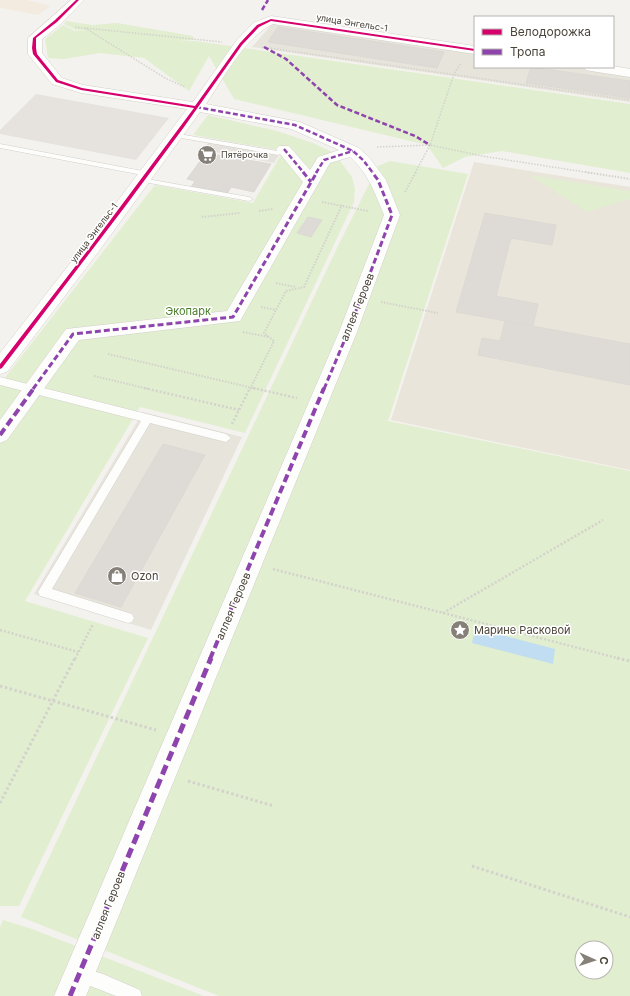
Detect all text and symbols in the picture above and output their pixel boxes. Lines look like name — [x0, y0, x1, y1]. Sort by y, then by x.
street label: улица Энгельс-1 — [316, 11, 389, 34]
legend — [474, 16, 614, 68]
text: Велодорожка — [510, 24, 591, 39]
text: Тропа — [510, 44, 545, 59]
supermarket icon: Пятёрочка — [196, 144, 218, 166]
place label: Пятёрочка — [221, 149, 268, 160]
street label: улица Энгельс-1 — [67, 201, 120, 265]
street label: аллея Героев — [337, 271, 377, 343]
park label: Экопарк — [165, 304, 211, 318]
shop icon: Ozon — [106, 565, 128, 587]
place label: Ozon — [131, 569, 158, 583]
street label: аллея Героев — [212, 570, 254, 642]
place icon: Марине Расковой — [449, 619, 471, 641]
place label: Марине Расковой — [474, 623, 570, 637]
street label: аллея Героев — [88, 869, 128, 941]
north arrow — [574, 940, 614, 980]
text: С — [597, 956, 611, 965]

